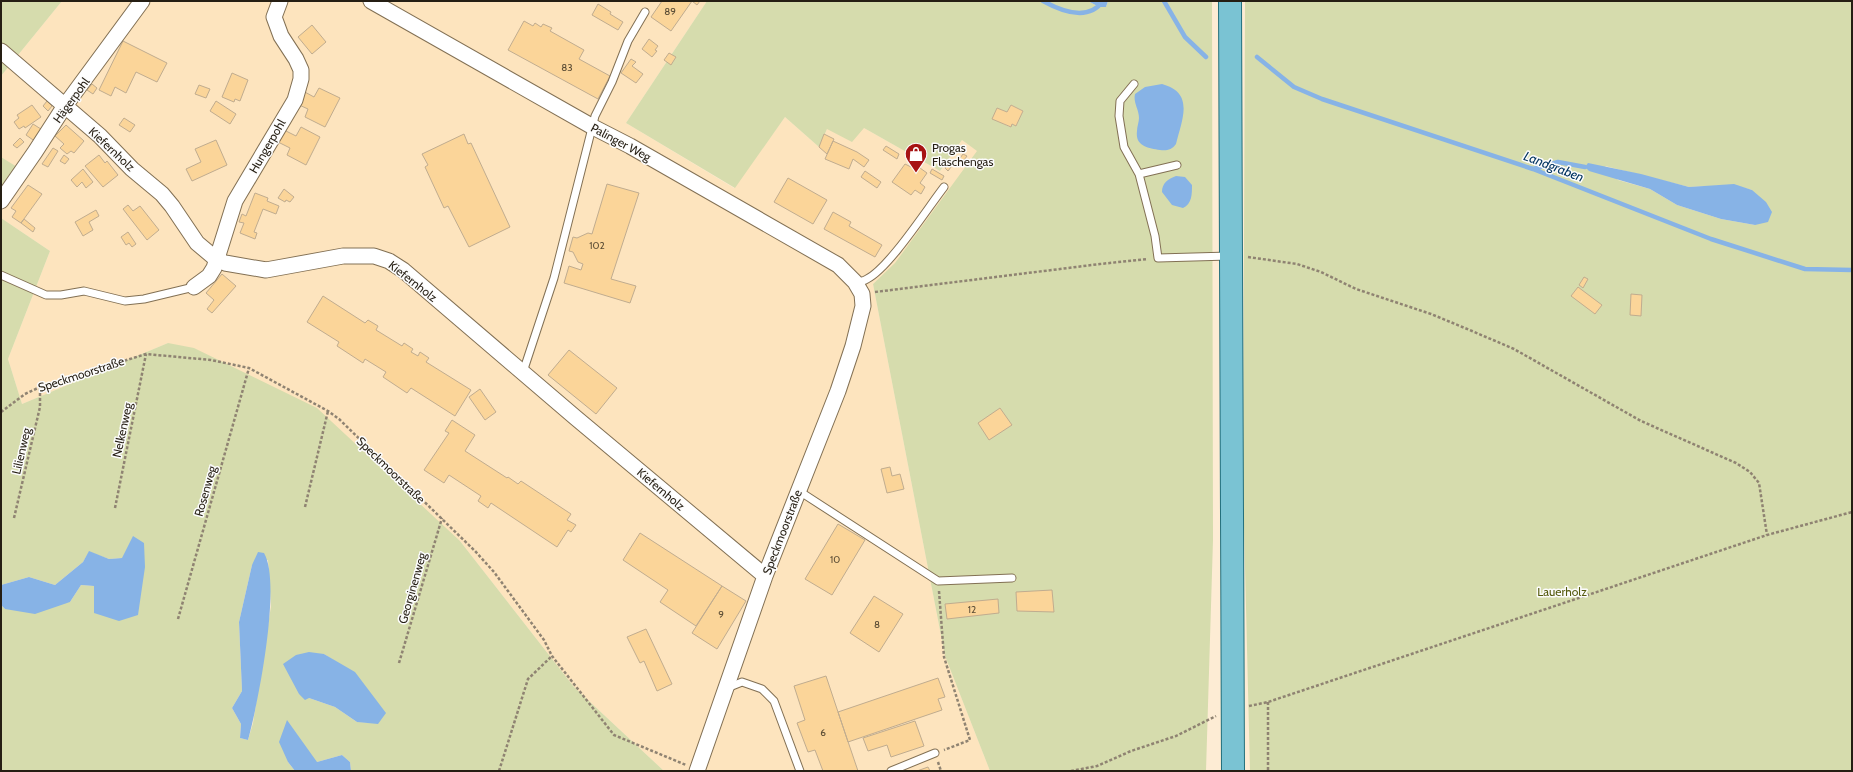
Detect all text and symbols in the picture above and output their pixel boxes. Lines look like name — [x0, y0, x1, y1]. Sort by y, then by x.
house number: 89 — [664, 5, 676, 18]
house number: 83 — [561, 61, 573, 74]
street label: Hägerpohl — [49, 74, 93, 126]
street label: Hungerpohl — [246, 116, 289, 176]
street label: Palinger Weg — [588, 120, 655, 165]
street label: Kiefernholz — [86, 124, 139, 174]
place label: Progas Flaschengas — [932, 140, 993, 169]
shop icon: Progas Flaschengas — [903, 141, 929, 174]
water label: Landgraben — [1522, 147, 1586, 185]
house number: 102 — [589, 239, 605, 252]
street label: Kiefernholz — [386, 257, 441, 305]
street label: Speckmoorstraße — [36, 353, 126, 395]
street label: Nelkenweg — [109, 400, 135, 459]
street label: Lilienweg — [8, 425, 34, 476]
street label: Speckmoorstraße — [354, 433, 428, 507]
street label: Rosenweg — [191, 463, 220, 518]
street label: Kiefernholz — [634, 465, 688, 514]
street label: Speckmoorstraße — [759, 487, 805, 577]
street label: Georginenweg — [395, 550, 430, 625]
house number: 10 — [830, 553, 840, 566]
park label: Lauerholz — [1537, 584, 1587, 599]
house number: 12 — [968, 603, 976, 616]
house number: 9 — [718, 608, 724, 621]
house number: 8 — [874, 618, 880, 631]
house number: 6 — [820, 726, 826, 739]

